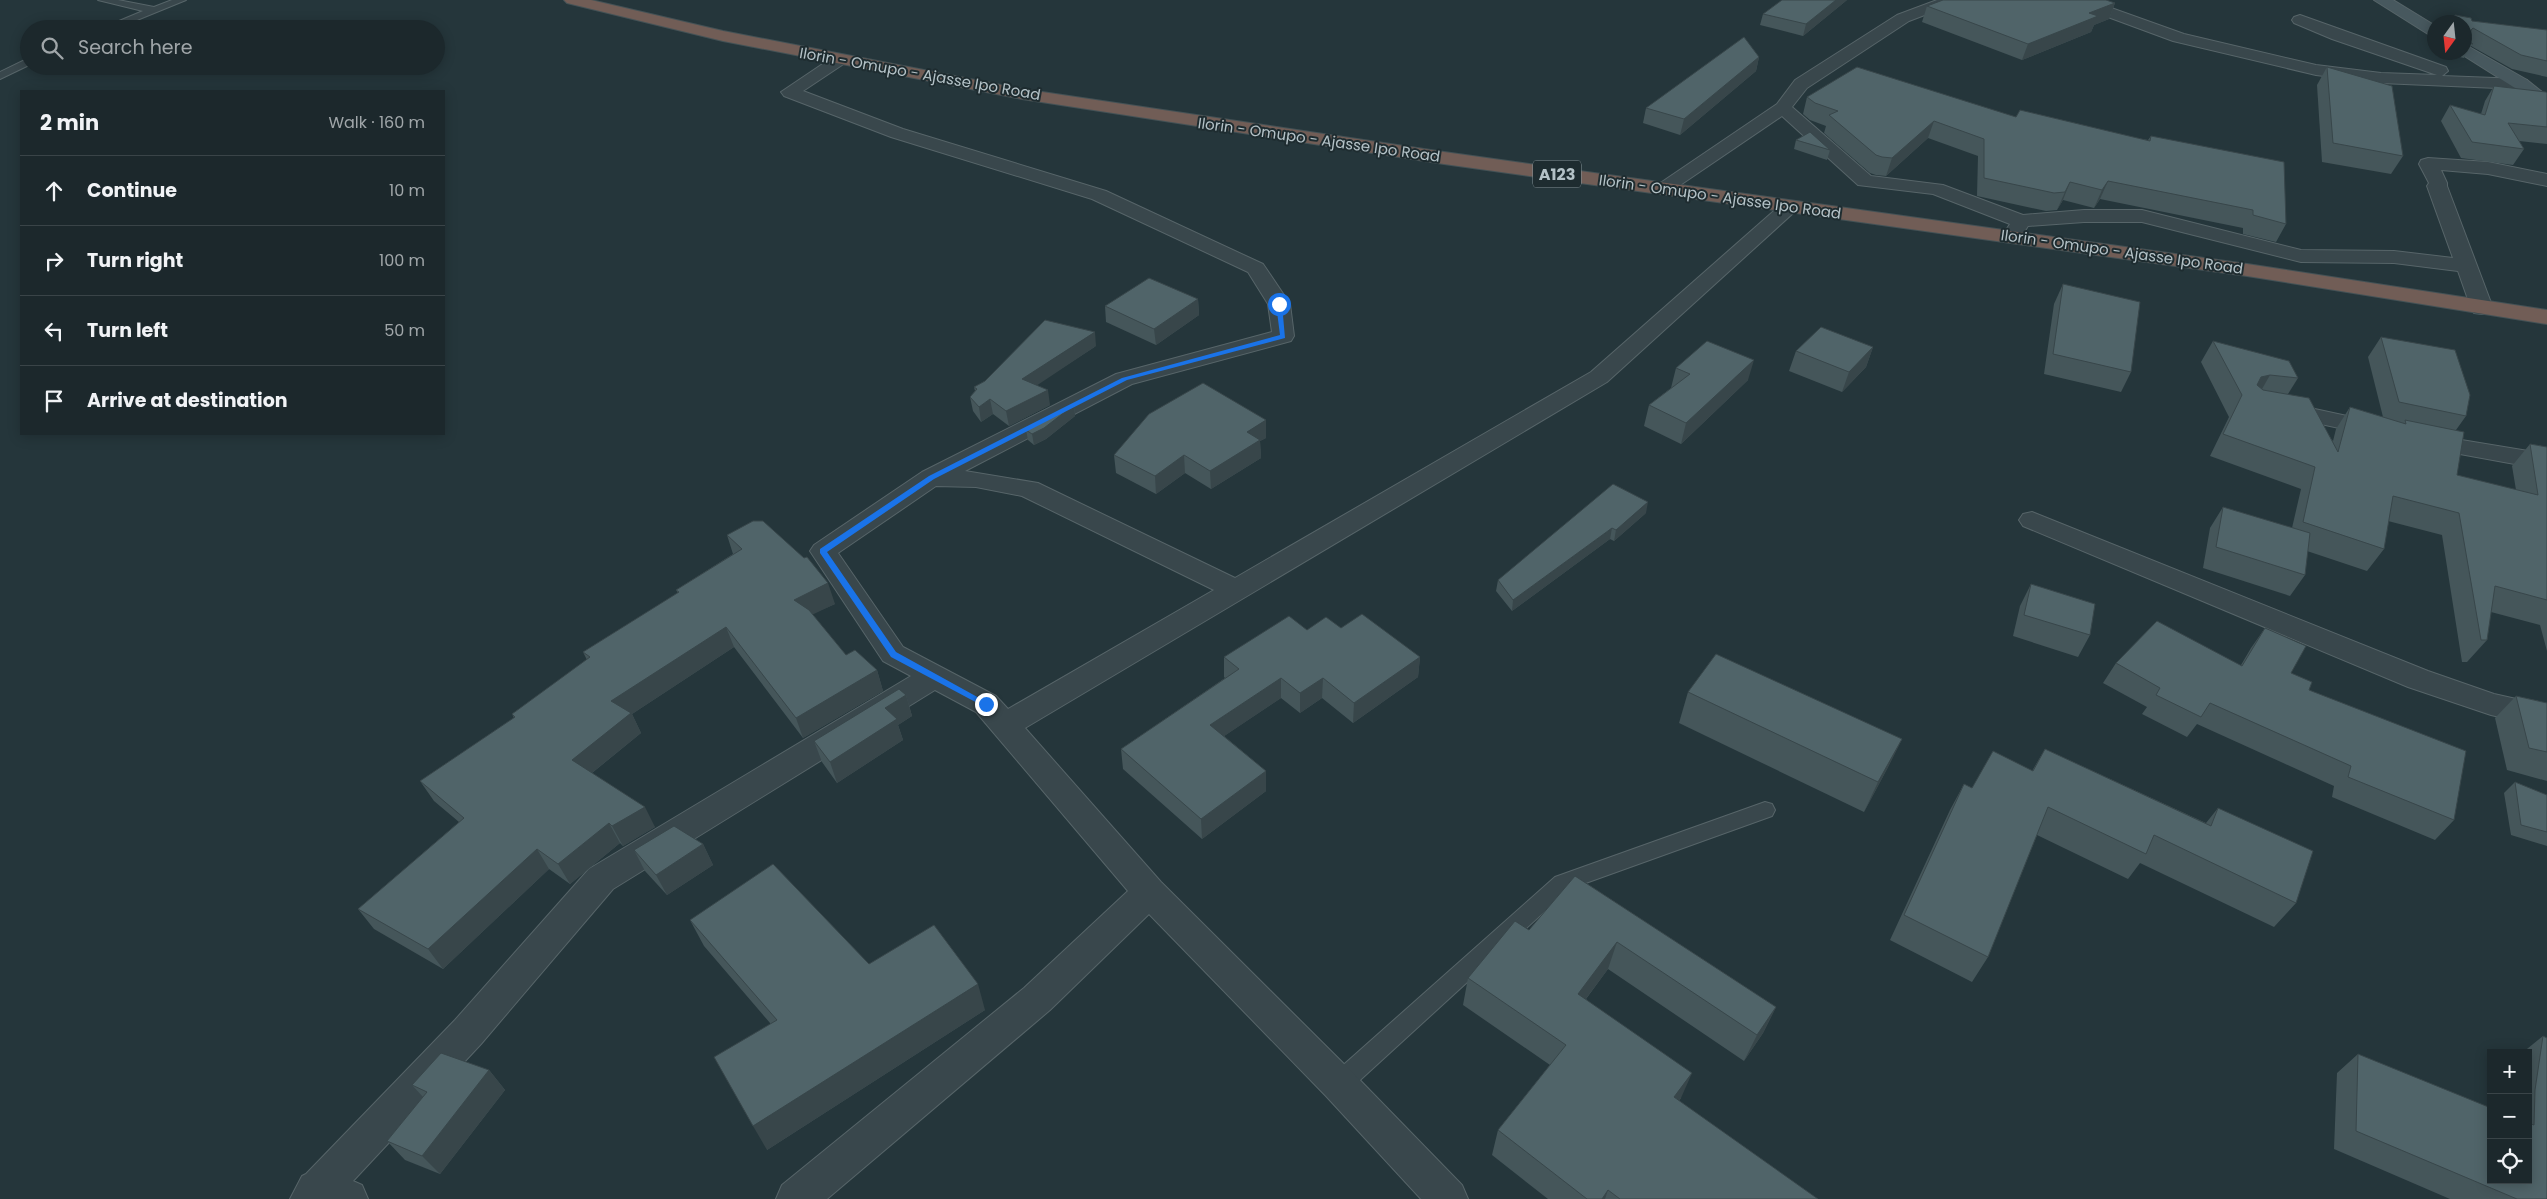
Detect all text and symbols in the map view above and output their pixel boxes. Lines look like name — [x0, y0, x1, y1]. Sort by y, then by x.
north arrow — [2427, 15, 2472, 60]
search box — [20, 20, 445, 75]
icon: search — [38, 34, 66, 62]
text: Search here — [78, 34, 192, 61]
street label: Ilorin - Omupo - Ajasse Ipo Road — [798, 42, 1042, 105]
text: 2 min — [40, 108, 99, 137]
text: Walk · 160 m — [328, 111, 425, 134]
street label: Ilorin - Omupo - Ajasse Ipo Road — [1197, 112, 1442, 167]
road number: A123 — [1533, 160, 1581, 188]
street label: Ilorin - Omupo - Ajasse Ipo Road — [1598, 169, 1843, 224]
icon: ahead — [40, 177, 68, 205]
text: Continue — [87, 177, 177, 204]
text: 10 m — [389, 179, 425, 202]
street label: Ilorin - Omupo - Ajasse Ipo Road — [2000, 224, 2245, 279]
icon: right — [40, 247, 68, 275]
text: Turn right — [87, 247, 183, 274]
text: 100 m — [379, 249, 425, 272]
route start — [1268, 293, 1291, 316]
icon: left — [40, 317, 68, 345]
text: Turn left — [87, 317, 168, 344]
text: 50 m — [384, 319, 425, 342]
icon: arrive — [40, 387, 68, 415]
text: Arrive at destination — [87, 387, 288, 414]
route end — [975, 693, 998, 716]
map controls — [2487, 1049, 2532, 1184]
button: + — [2487, 1049, 2532, 1094]
button: − — [2487, 1094, 2532, 1139]
button: locate — [2487, 1139, 2532, 1184]

